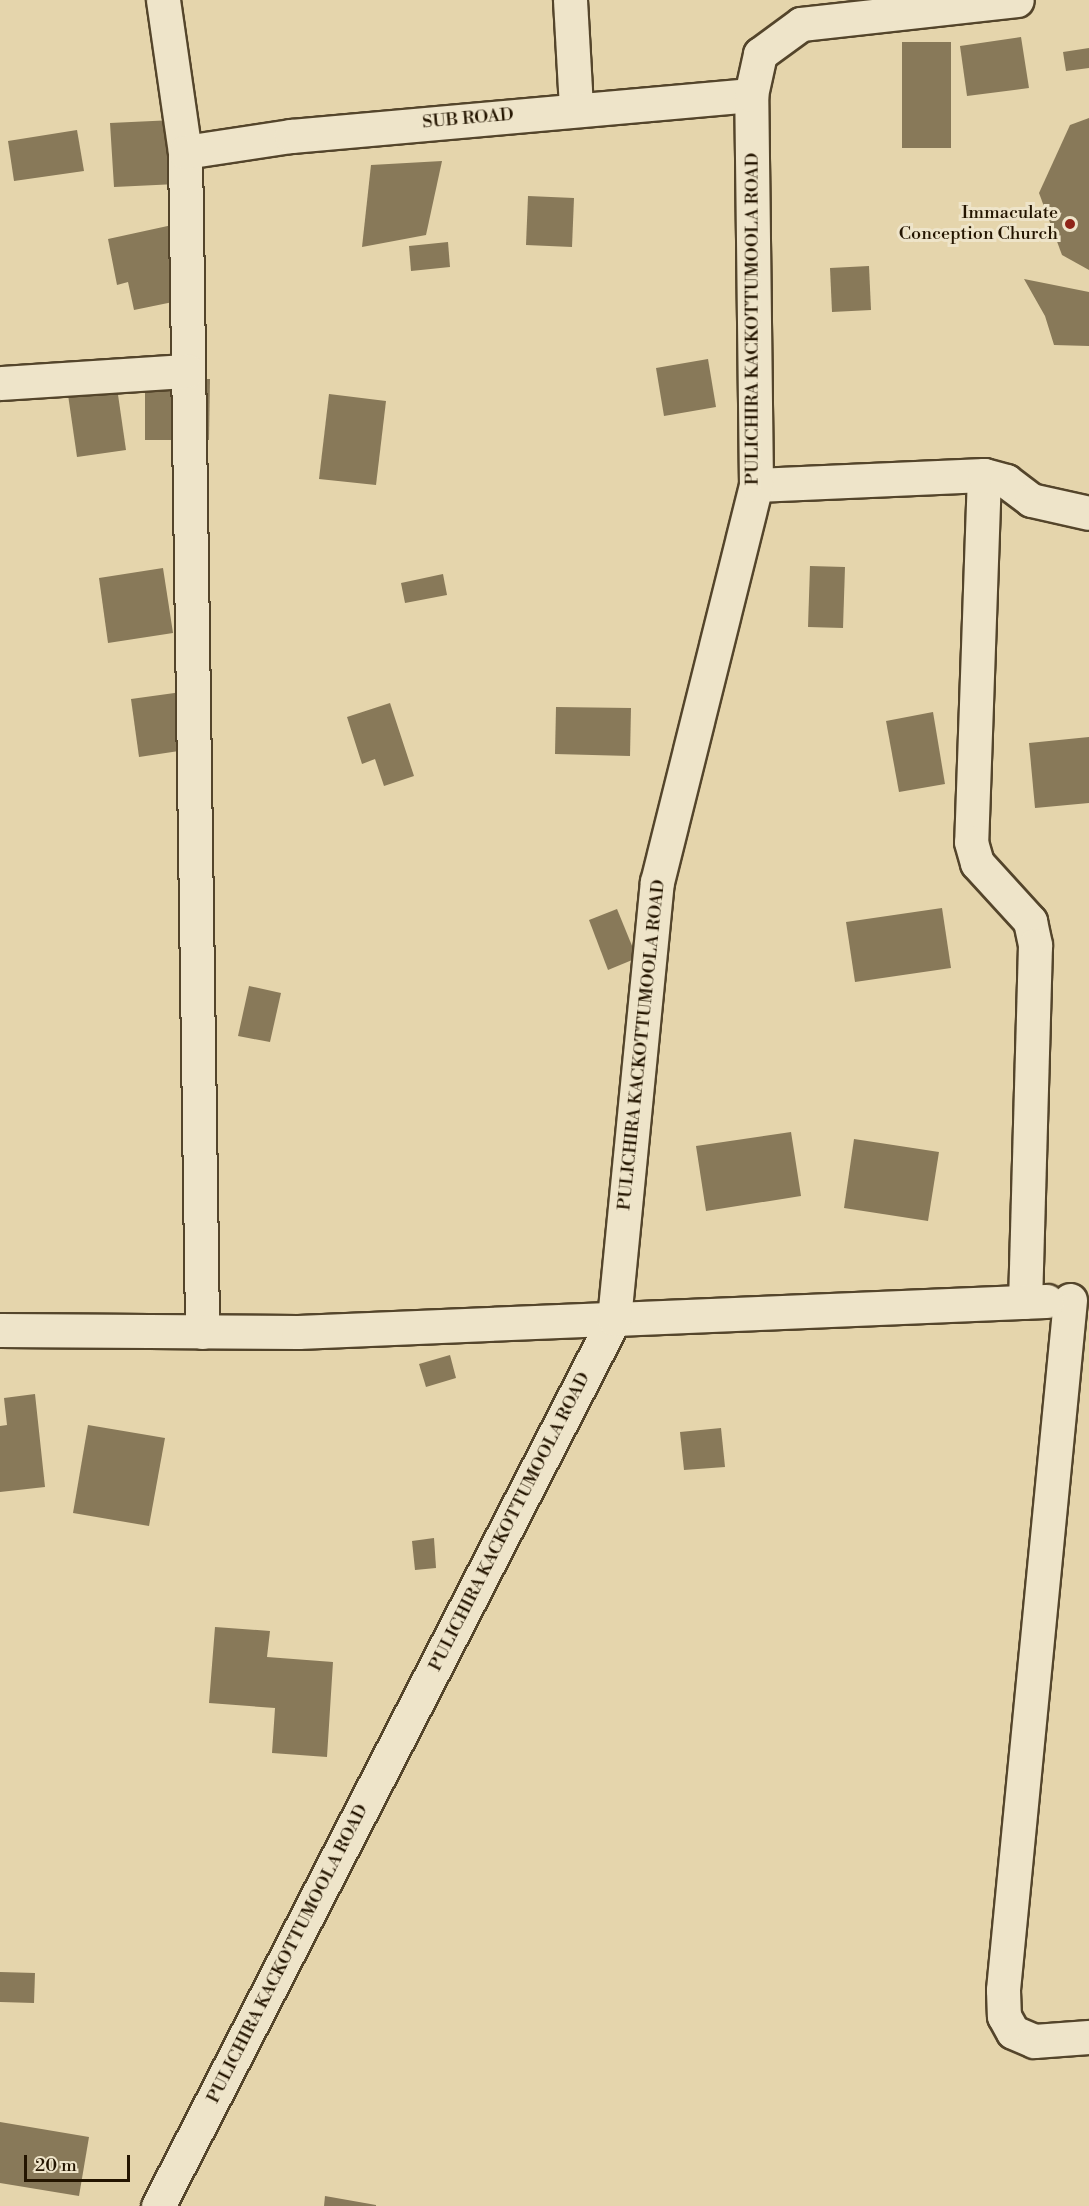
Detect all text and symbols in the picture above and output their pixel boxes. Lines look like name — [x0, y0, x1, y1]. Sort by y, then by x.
street label: SUB ROAD — [421, 104, 515, 134]
street label: PULICHIRA KACKOTTUMOOLA ROAD — [742, 153, 764, 485]
place label: Immaculate Conception Church — [899, 203, 1058, 246]
marker: Immaculate Conception Church — [1063, 217, 1077, 231]
street label: PULICHIRA KACKOTTUMOOLA ROAD — [614, 879, 670, 1211]
street label: PULICHIRA KACKOTTUMOOLA ROAD — [425, 1369, 595, 1675]
street label: PULICHIRA KACKOTTUMOOLA ROAD — [203, 1801, 373, 2107]
scale bar — [27, 2143, 134, 2181]
text: 20 m — [35, 2154, 77, 2177]

